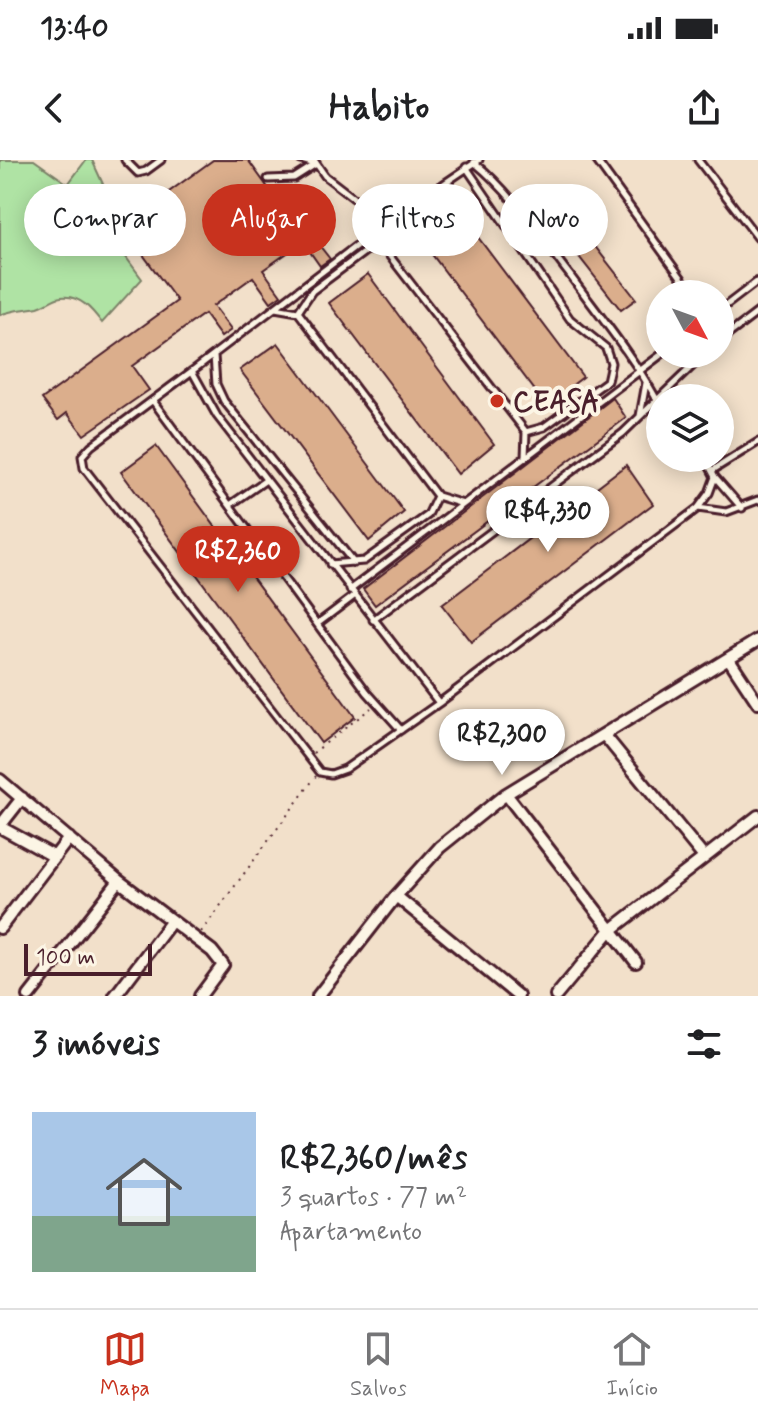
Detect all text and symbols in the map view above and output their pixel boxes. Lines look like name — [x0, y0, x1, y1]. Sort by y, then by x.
text: 13:40 — [40, 9, 109, 48]
text: Habito — [329, 85, 429, 132]
icon: back — [32, 86, 76, 130]
icon: share — [682, 86, 726, 130]
chip: Comprar — [24, 184, 186, 256]
chip: Alugar — [202, 184, 336, 256]
chip: Filtros — [352, 184, 484, 256]
chip: Novo — [500, 184, 608, 256]
north arrow — [646, 280, 734, 368]
map controls — [646, 280, 734, 472]
button: layers — [646, 384, 734, 472]
place label: CEASA — [513, 385, 599, 422]
marker: CEASA — [488, 392, 506, 410]
pin: R$4,330 — [474, 486, 622, 554]
text: R$4,330 — [504, 495, 592, 529]
pin: R$2,360 — [164, 526, 312, 594]
text: R$2,360 — [195, 535, 281, 569]
pin: R$2,300 — [428, 709, 576, 777]
text: R$2,300 — [457, 718, 547, 752]
scale bar — [24, 940, 152, 976]
text: 100 m — [36, 944, 95, 972]
text: 3 imóveis — [32, 1022, 160, 1067]
icon: filters — [682, 1022, 726, 1066]
text: R$2,360/mês — [280, 1136, 467, 1181]
icon: home — [96, 1144, 192, 1240]
text: 3 quartos · 77 m² — [280, 1181, 467, 1215]
text: Apartamento — [280, 1215, 422, 1249]
tab: Mapa — [100, 1327, 150, 1403]
tab: Salvos — [350, 1327, 407, 1403]
tab: Início — [606, 1327, 658, 1403]

